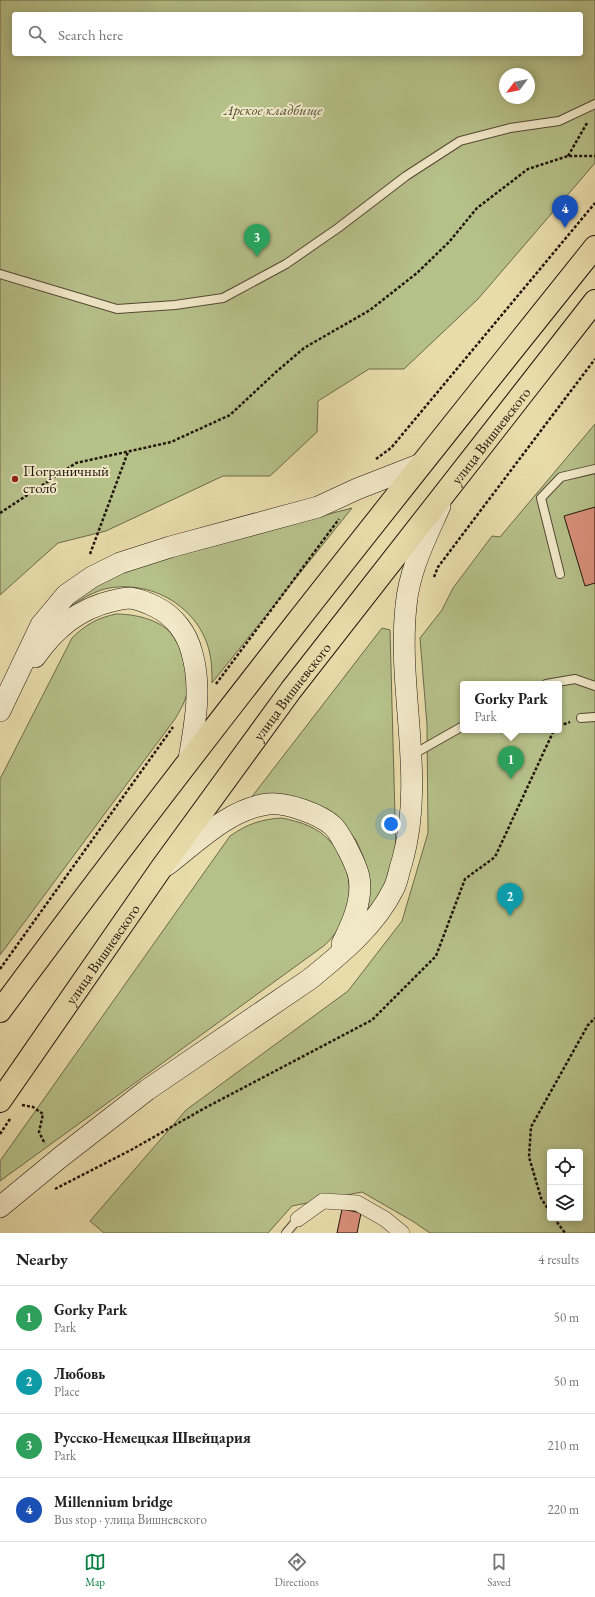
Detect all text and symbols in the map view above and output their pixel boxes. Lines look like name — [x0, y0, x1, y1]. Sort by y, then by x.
search box — [12, 12, 583, 56]
icon: search — [26, 23, 48, 45]
text: Search here — [58, 25, 123, 44]
north arrow — [499, 68, 535, 104]
park label: Арское кладбище — [223, 100, 323, 119]
pin: 4 — [552, 195, 578, 228]
pin: 3 — [244, 224, 270, 257]
street label: улица Вишневского — [446, 383, 534, 488]
place label: Пограничный столб — [23, 461, 109, 497]
marker: Пограничный столб — [10, 474, 20, 484]
street label: улица Вишневского — [248, 638, 334, 744]
popup — [460, 681, 562, 733]
text: Gorky Park — [474, 689, 548, 708]
text: Park — [474, 708, 497, 725]
pin: 1 — [498, 746, 524, 779]
your location — [381, 814, 401, 834]
pin: 2 — [497, 883, 523, 916]
street label: улица Вишневского — [60, 900, 143, 1008]
map controls — [547, 1149, 583, 1221]
button: locate — [547, 1149, 583, 1185]
button: layers — [547, 1185, 583, 1221]
text: Nearby — [16, 1248, 68, 1270]
text: 4 results — [538, 1251, 579, 1268]
text: Gorky Park — [54, 1300, 127, 1319]
text: 1 — [26, 1309, 32, 1326]
text: 50 m — [554, 1309, 579, 1326]
text: Park — [54, 1319, 76, 1336]
text: Любовь — [54, 1364, 105, 1383]
text: 2 — [26, 1373, 32, 1390]
text: 50 m — [554, 1373, 579, 1390]
text: Place — [54, 1383, 80, 1400]
text: Русско-Немецкая Швейцария — [54, 1428, 251, 1447]
text: 3 — [26, 1437, 32, 1454]
text: 210 m — [548, 1437, 579, 1454]
text: Park — [54, 1447, 76, 1464]
text: Millennium bridge — [54, 1492, 173, 1511]
text: 4 — [26, 1501, 32, 1518]
text: 220 m — [548, 1501, 579, 1518]
text: Bus stop · улица Вишневского — [54, 1511, 207, 1528]
tab: Map — [84, 1551, 106, 1589]
tab: Directions — [275, 1551, 319, 1589]
tab: Saved — [487, 1551, 511, 1589]

